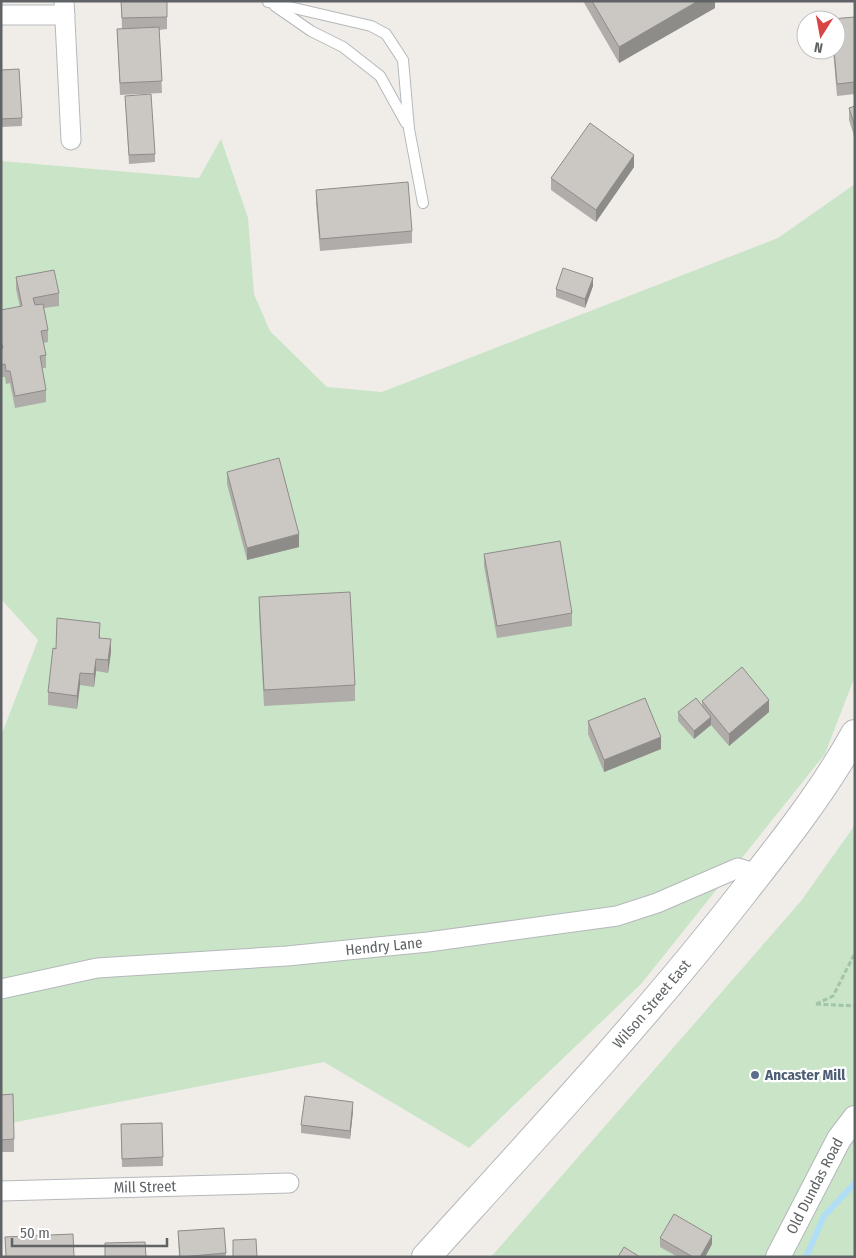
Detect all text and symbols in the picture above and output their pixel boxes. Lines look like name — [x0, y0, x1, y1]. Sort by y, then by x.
north arrow — [796, 10, 846, 60]
text: N — [813, 38, 824, 56]
street label: Hendry Lane — [345, 934, 423, 959]
street label: Wilson Street East — [609, 956, 694, 1052]
place label: Ancaster Mill — [764, 1066, 846, 1084]
marker: Ancaster Mill — [749, 1069, 761, 1081]
street label: Old Dundas Road — [782, 1135, 847, 1237]
street label: Mill Street — [113, 1177, 177, 1197]
scale bar — [12, 1216, 168, 1248]
text: 50 m — [20, 1224, 50, 1242]

